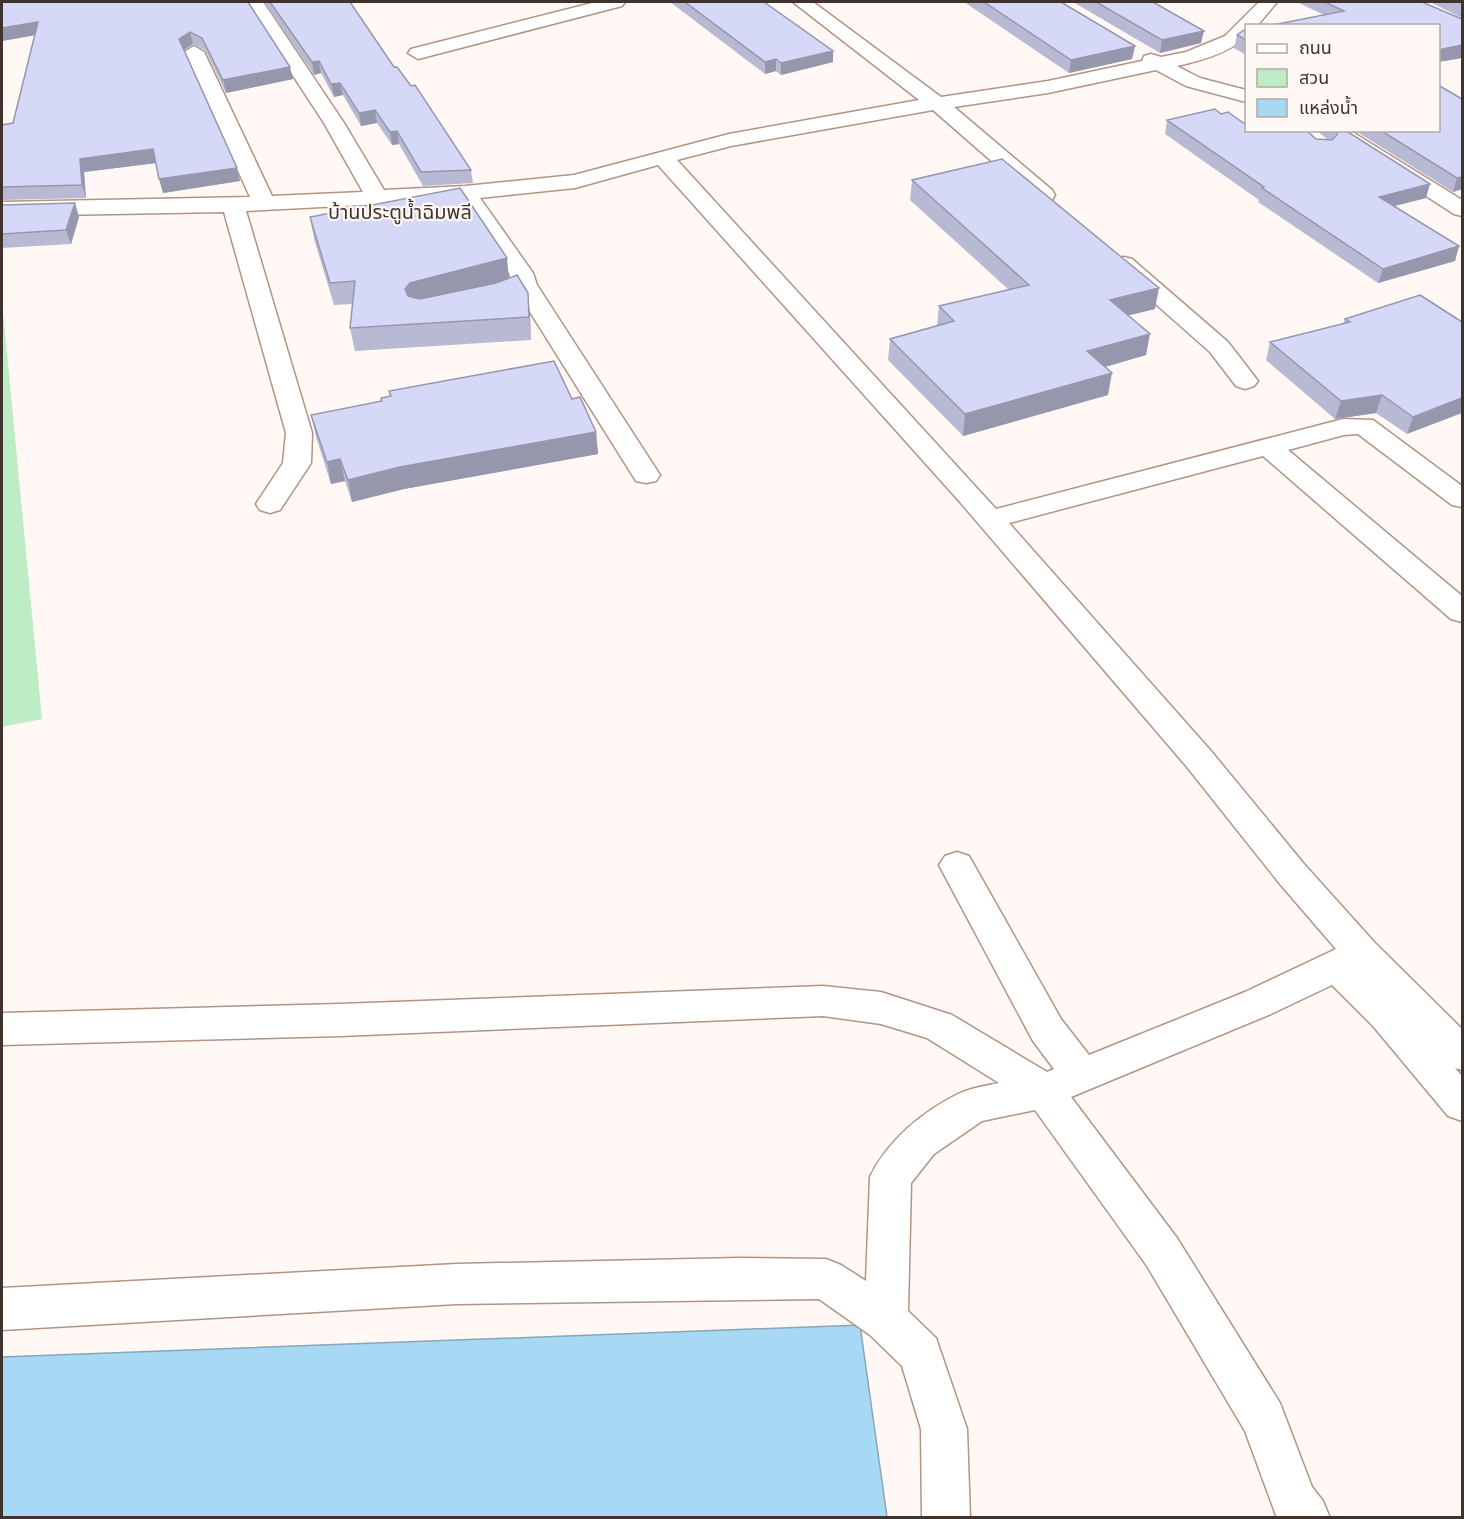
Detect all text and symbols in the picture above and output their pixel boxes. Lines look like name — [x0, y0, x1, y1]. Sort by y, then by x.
legend — [1245, 24, 1440, 132]
text: ถนน — [1299, 37, 1332, 58]
text: สวน — [1299, 67, 1329, 88]
text: แหล่งน้ำ — [1299, 95, 1358, 118]
district label: บ้านประตูน้ำฉิมพลี — [328, 198, 472, 225]

